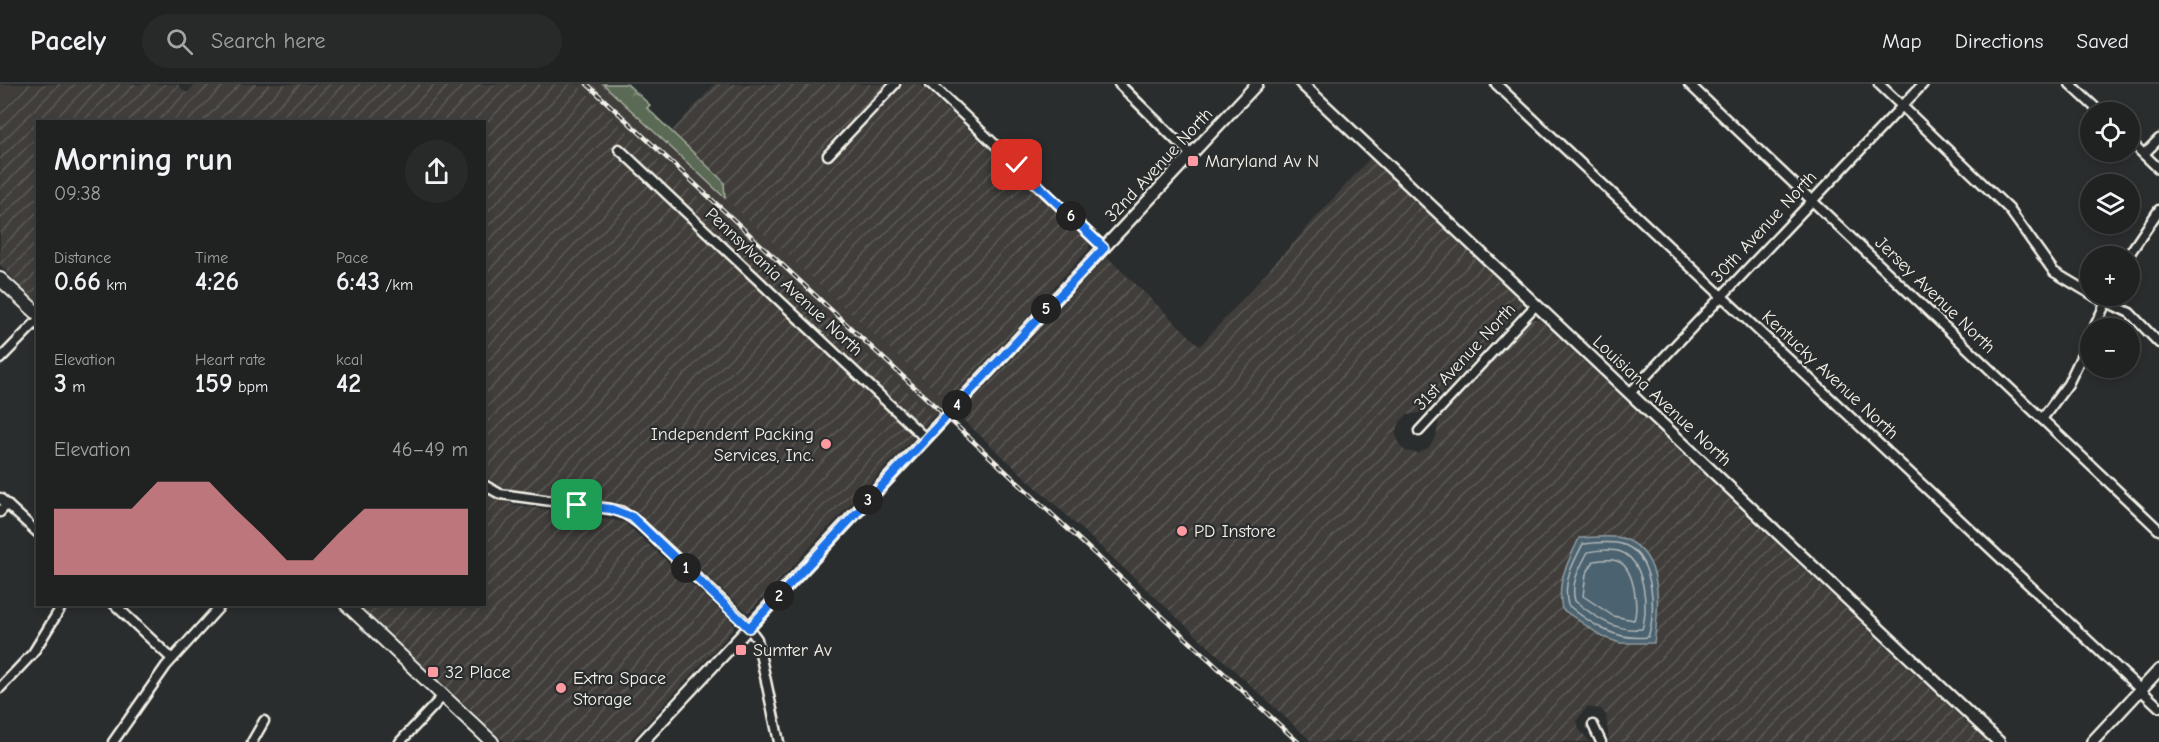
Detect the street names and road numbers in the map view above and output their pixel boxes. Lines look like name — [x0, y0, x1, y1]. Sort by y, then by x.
street label: 32nd Avenue North — [1101, 104, 1217, 226]
street label: 30th Avenue North — [1707, 167, 1821, 287]
street label: Pennsylvania Avenue North — [701, 204, 867, 360]
street label: Jersey Avenue North — [1871, 232, 1999, 358]
street label: 31st Avenue North — [1410, 299, 1520, 415]
street label: Kentucky Avenue North — [1757, 306, 1903, 444]
street label: Louisiana Avenue North — [1588, 331, 1736, 471]

